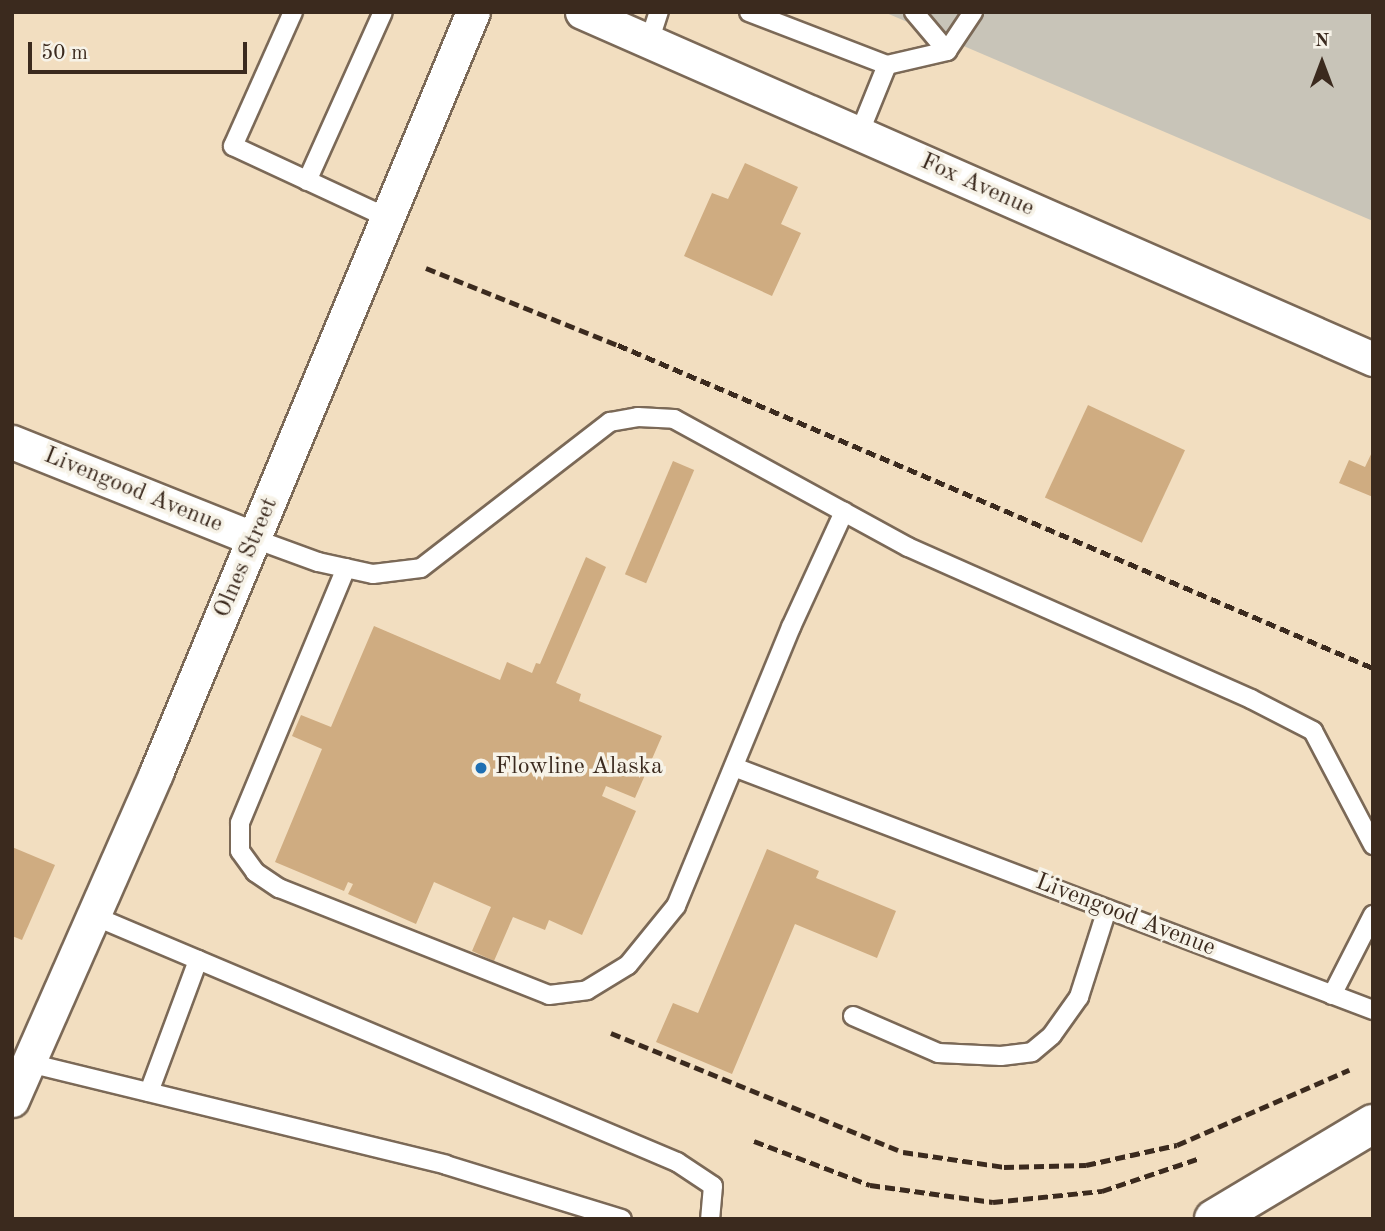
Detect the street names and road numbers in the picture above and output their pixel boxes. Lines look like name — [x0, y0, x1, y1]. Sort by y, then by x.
street label: Fox Avenue — [916, 148, 1038, 224]
street label: Livengood Avenue — [39, 442, 227, 540]
street label: Olnes Street — [209, 493, 285, 623]
street label: Livengood Avenue — [1031, 868, 1219, 964]

